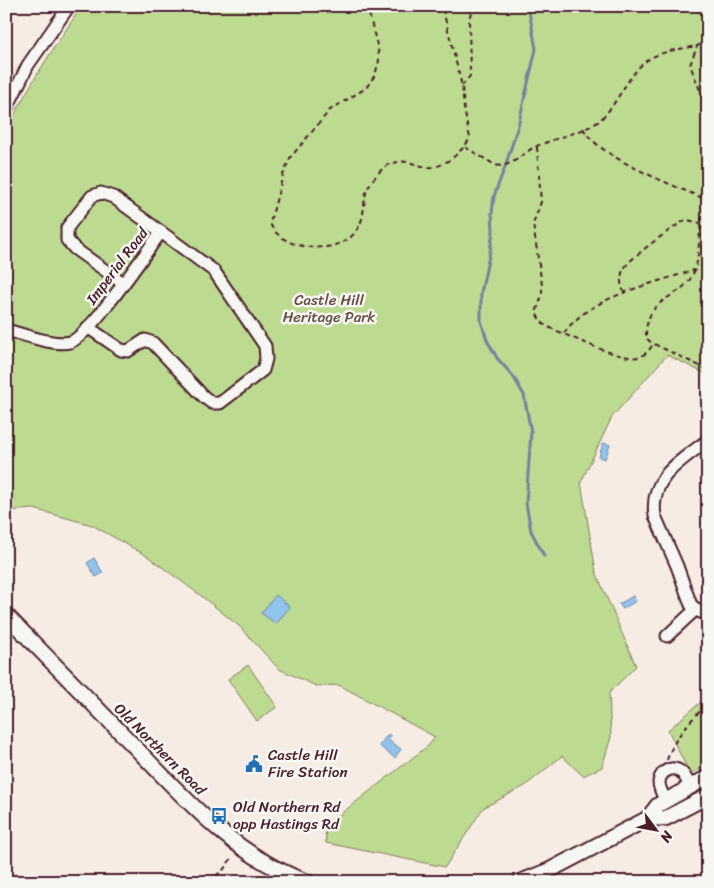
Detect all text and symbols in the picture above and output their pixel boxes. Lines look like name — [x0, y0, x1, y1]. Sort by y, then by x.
street label: Imperial Road — [79, 221, 155, 311]
park label: Castle Hill Heritage Park — [283, 287, 375, 330]
street label: Old Northern Road — [108, 697, 213, 802]
place label: Castle Hill Fire Station — [268, 742, 347, 785]
public building icon: Castle Hill Fire Station — [244, 754, 264, 774]
place label: Old Northern Rd opp Hastings Rd — [233, 794, 341, 837]
bus stop icon: Old Northern Rd opp Hastings Rd — [209, 806, 229, 826]
north arrow — [632, 806, 682, 856]
text: N — [653, 825, 680, 848]

